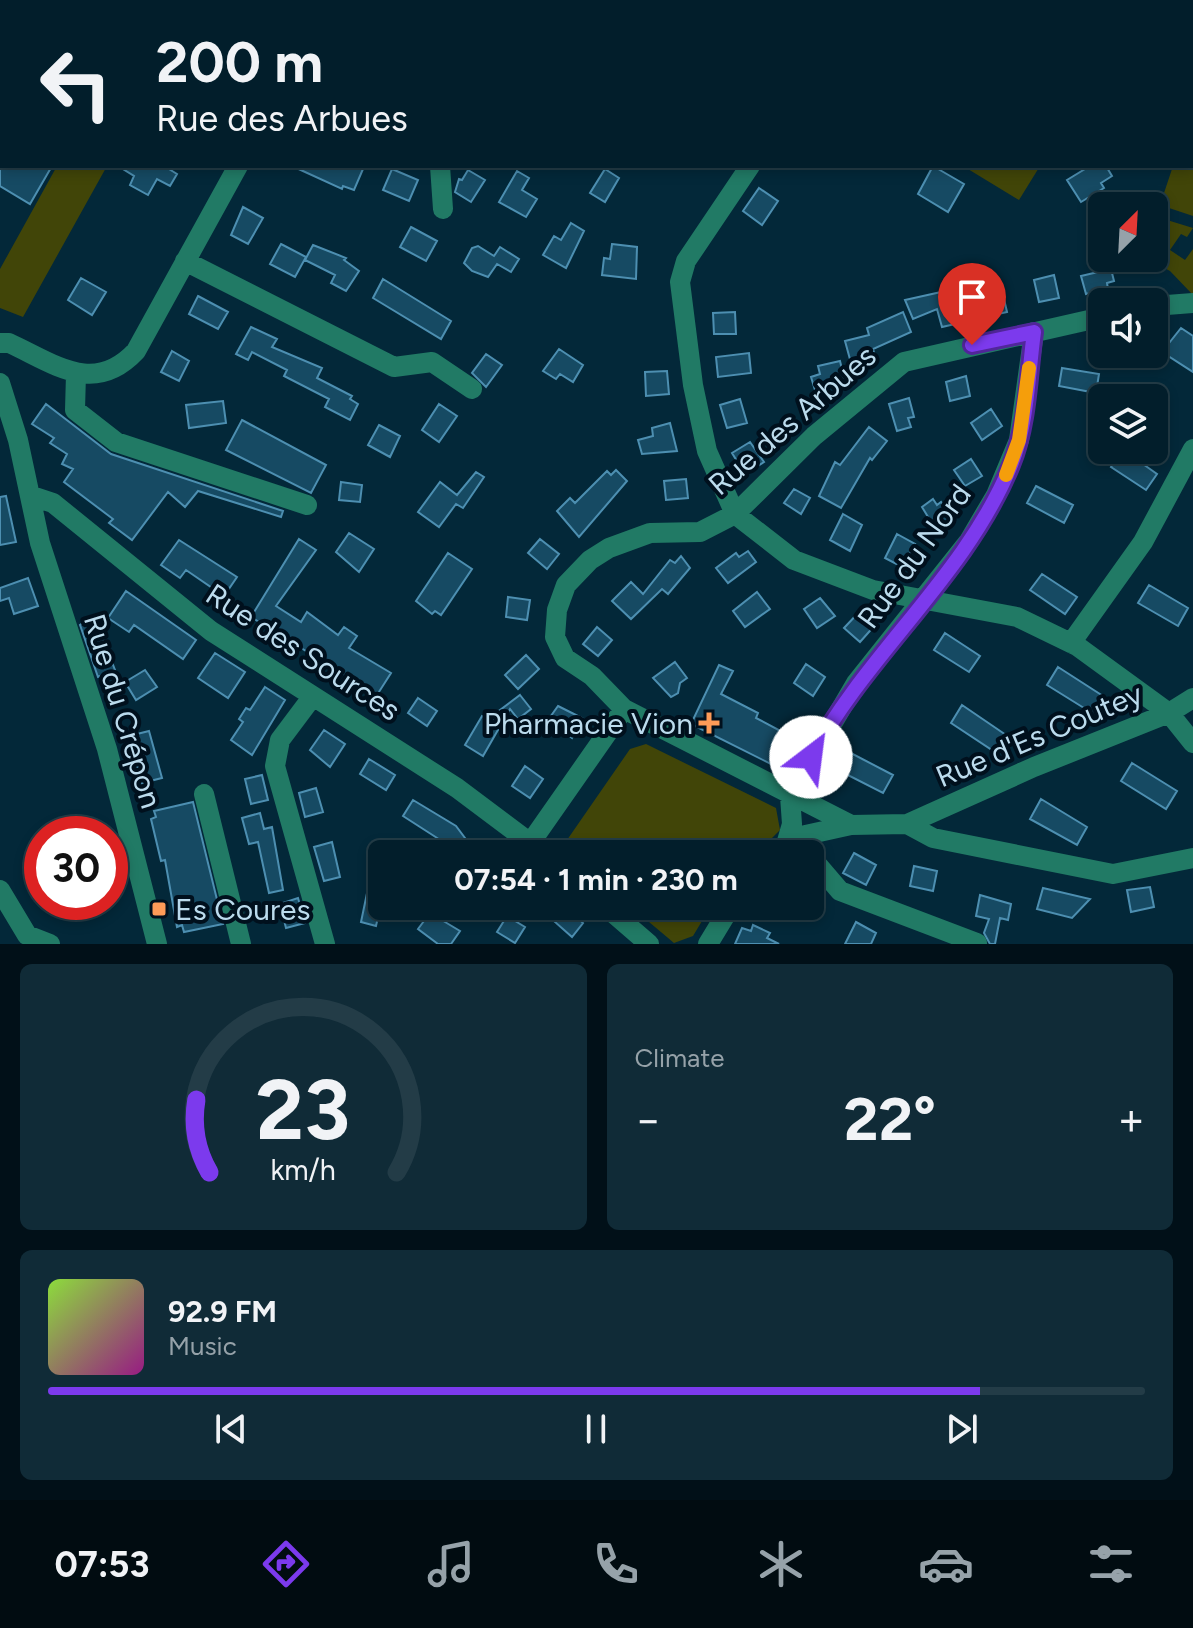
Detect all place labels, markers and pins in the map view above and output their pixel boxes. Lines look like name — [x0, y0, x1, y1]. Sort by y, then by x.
pin — [938, 263, 1006, 345]
place label: Pharmacie Vion — [484, 705, 693, 742]
marker: Pharmacie Vion — [700, 714, 718, 732]
place label: Es Coures — [175, 891, 310, 928]
marker: Es Coures — [150, 900, 168, 918]

